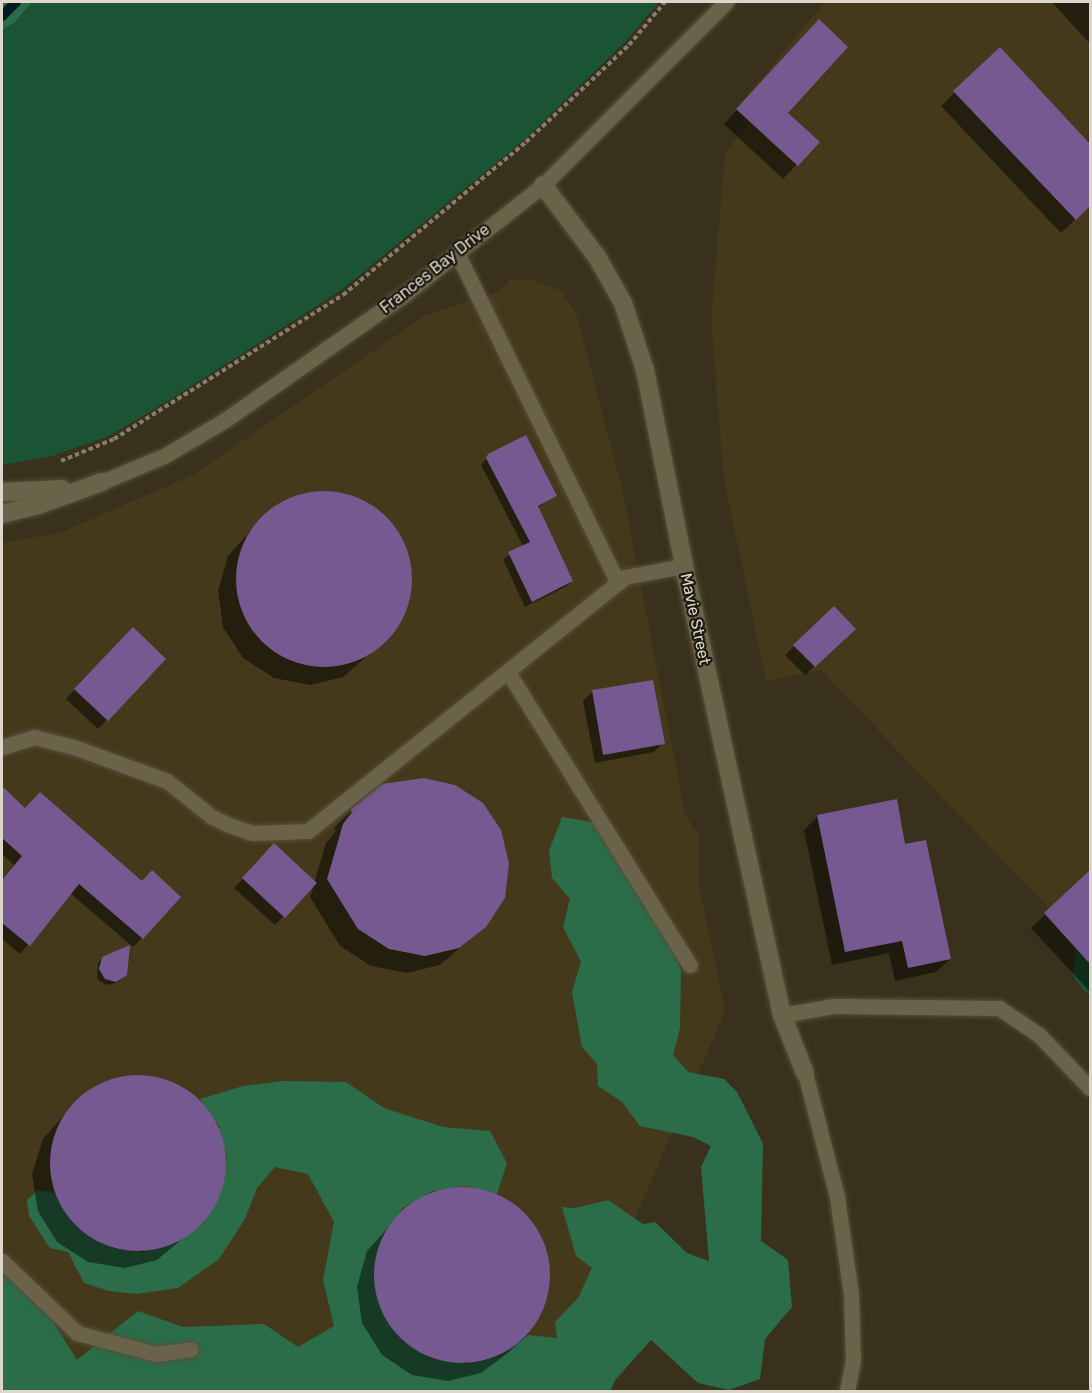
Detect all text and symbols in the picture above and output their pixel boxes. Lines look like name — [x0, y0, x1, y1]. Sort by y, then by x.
street label: Frances Bay Drive — [376, 220, 494, 318]
street label: Mavie Street — [676, 571, 714, 667]

